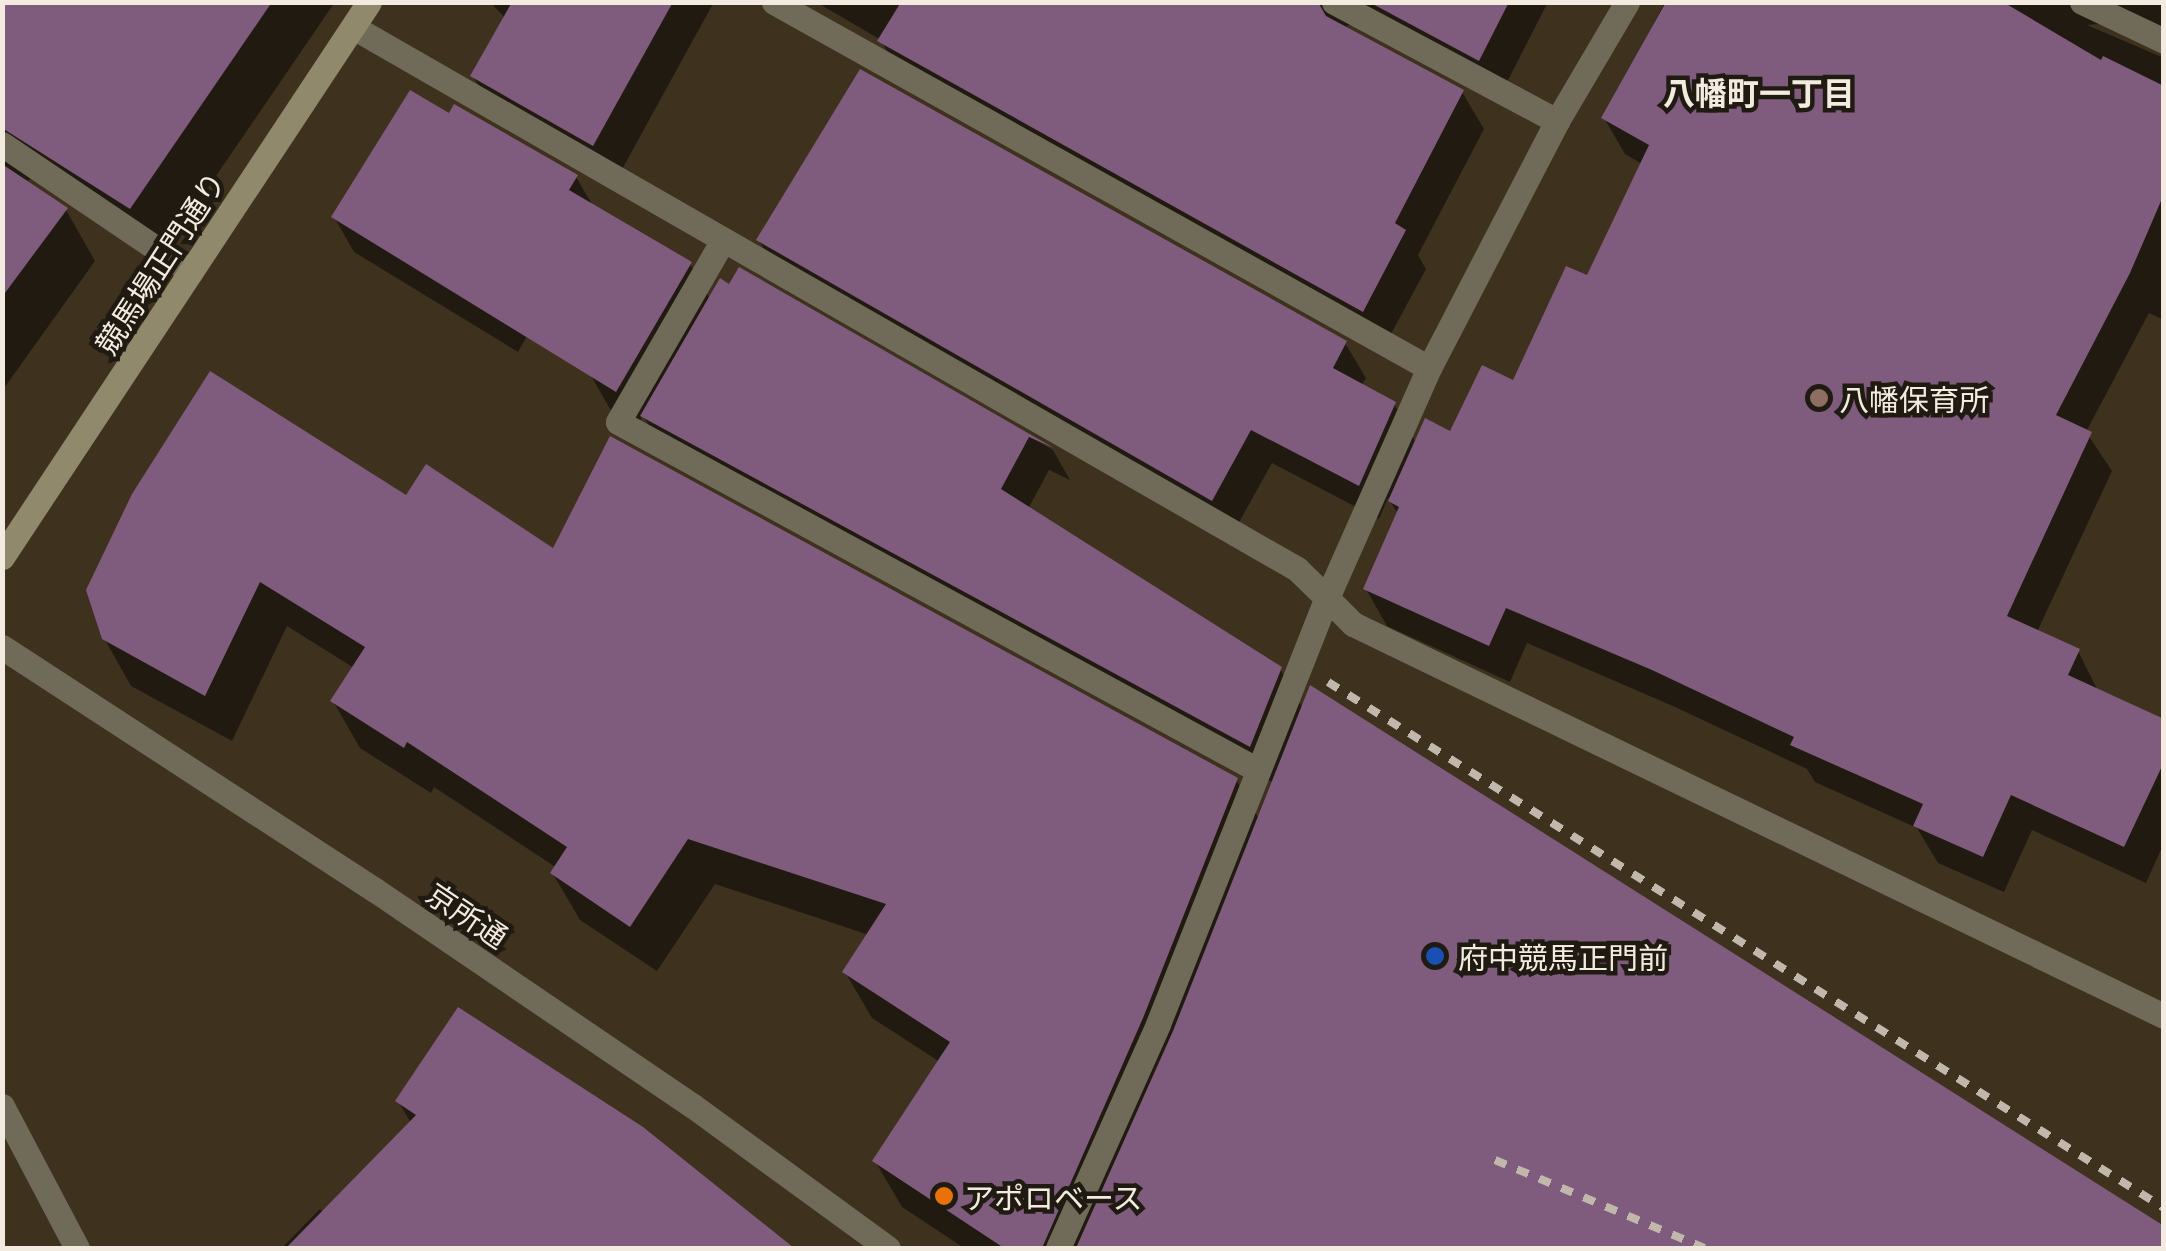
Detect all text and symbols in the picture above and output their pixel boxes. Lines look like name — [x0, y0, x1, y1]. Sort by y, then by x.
district label: 八幡町一丁目 — [1663, 72, 1855, 110]
street label: 競馬場正門通り — [87, 164, 231, 360]
place label: 八幡保育所 — [1839, 380, 1989, 416]
marker: 八幡保育所 — [1808, 387, 1830, 409]
street label: 京所通 — [421, 874, 515, 954]
place label: 府中競馬正門前 — [1458, 938, 1668, 974]
marker: 府中競馬正門前 — [1422, 943, 1448, 969]
place label: アポロベース — [964, 1178, 1144, 1214]
marker: アポロベース — [933, 1185, 955, 1207]

